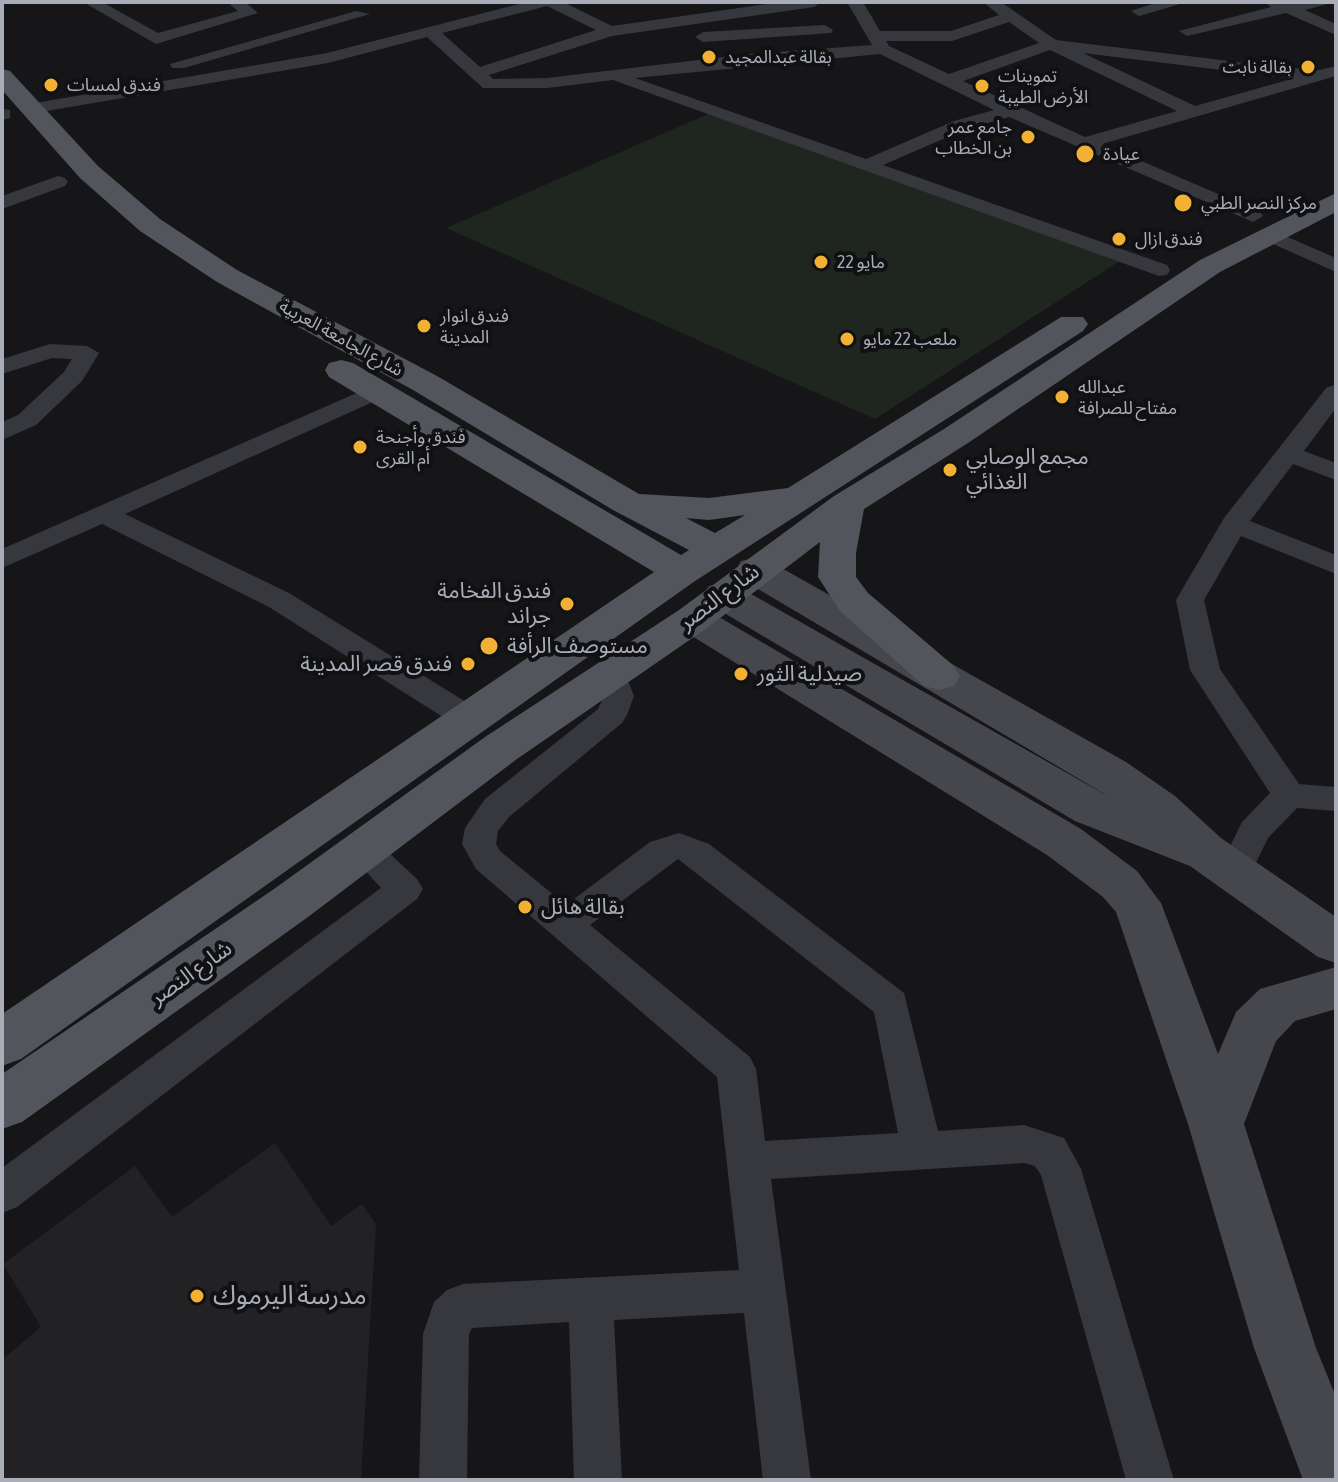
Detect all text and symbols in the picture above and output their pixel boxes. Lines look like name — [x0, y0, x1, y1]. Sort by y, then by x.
place label: بقالة عبدالمجيد — [725, 46, 832, 68]
marker: بقالة عبدالمجيد — [700, 48, 718, 66]
place label: بقالة نابت — [1223, 56, 1292, 78]
marker: بقالة نابت — [1299, 58, 1317, 76]
place label: تموينات الأرض الطيبة — [998, 65, 1088, 108]
place label: فندق لمسات — [67, 74, 161, 96]
marker: فندق لمسات — [42, 76, 60, 94]
marker: تموينات الأرض الطيبة — [973, 77, 991, 95]
place label: جامع عمر بن الخطاب — [935, 116, 1012, 158]
marker: جامع عمر بن الخطاب — [1019, 128, 1037, 146]
marker: عيادة — [1074, 143, 1096, 165]
place label: عيادة — [1103, 143, 1140, 165]
marker: مركز النصر الطبي — [1172, 192, 1194, 214]
place label: مركز النصر الطبي — [1201, 192, 1317, 214]
place label: فندق ازال — [1135, 228, 1202, 250]
marker: فندق ازال — [1110, 230, 1128, 248]
place label: 22 مايو — [837, 251, 885, 273]
marker: 22 مايو — [812, 253, 830, 271]
street label: شارع الجامعة العربية — [275, 295, 407, 381]
place label: فندق انوار المدينة — [440, 305, 509, 348]
marker: فندق انوار المدينة — [415, 317, 433, 335]
place label: ملعب 22 مايو — [863, 328, 957, 350]
marker: ملعب 22 مايو — [838, 330, 856, 348]
place label: عبدالله مفتاح للصرافة — [1078, 376, 1177, 418]
marker: عبدالله مفتاح للصرافة — [1053, 388, 1071, 406]
place label: فندق وأجنحة أم القرى — [376, 426, 465, 468]
marker: فندق وأجنحة أم القرى — [351, 438, 369, 456]
place label: مجمع الوصابي الغذائي — [966, 444, 1089, 496]
marker: مجمع الوصابي الغذائي — [941, 461, 959, 479]
street label: شارع النصر — [674, 558, 764, 636]
place label: فندق الفخامة جراند — [437, 578, 551, 630]
marker: فندق الفخامة جراند — [558, 595, 576, 613]
place label: مستوصف الرأفة — [507, 633, 648, 659]
marker: مستوصف الرأفة — [478, 635, 500, 657]
place label: فندق قصر المدينة — [300, 651, 452, 677]
marker: فندق قصر المدينة — [459, 655, 477, 673]
place label: صيدلية الثور — [757, 661, 862, 687]
marker: صيدلية الثور — [732, 665, 750, 683]
place label: بقالة هائل — [541, 894, 625, 920]
marker: بقالة هائل — [516, 898, 534, 916]
street label: شارع النصر — [145, 935, 237, 1011]
place label: مدرسة اليرموك — [213, 1280, 367, 1312]
marker: مدرسة اليرموك — [188, 1287, 206, 1305]

